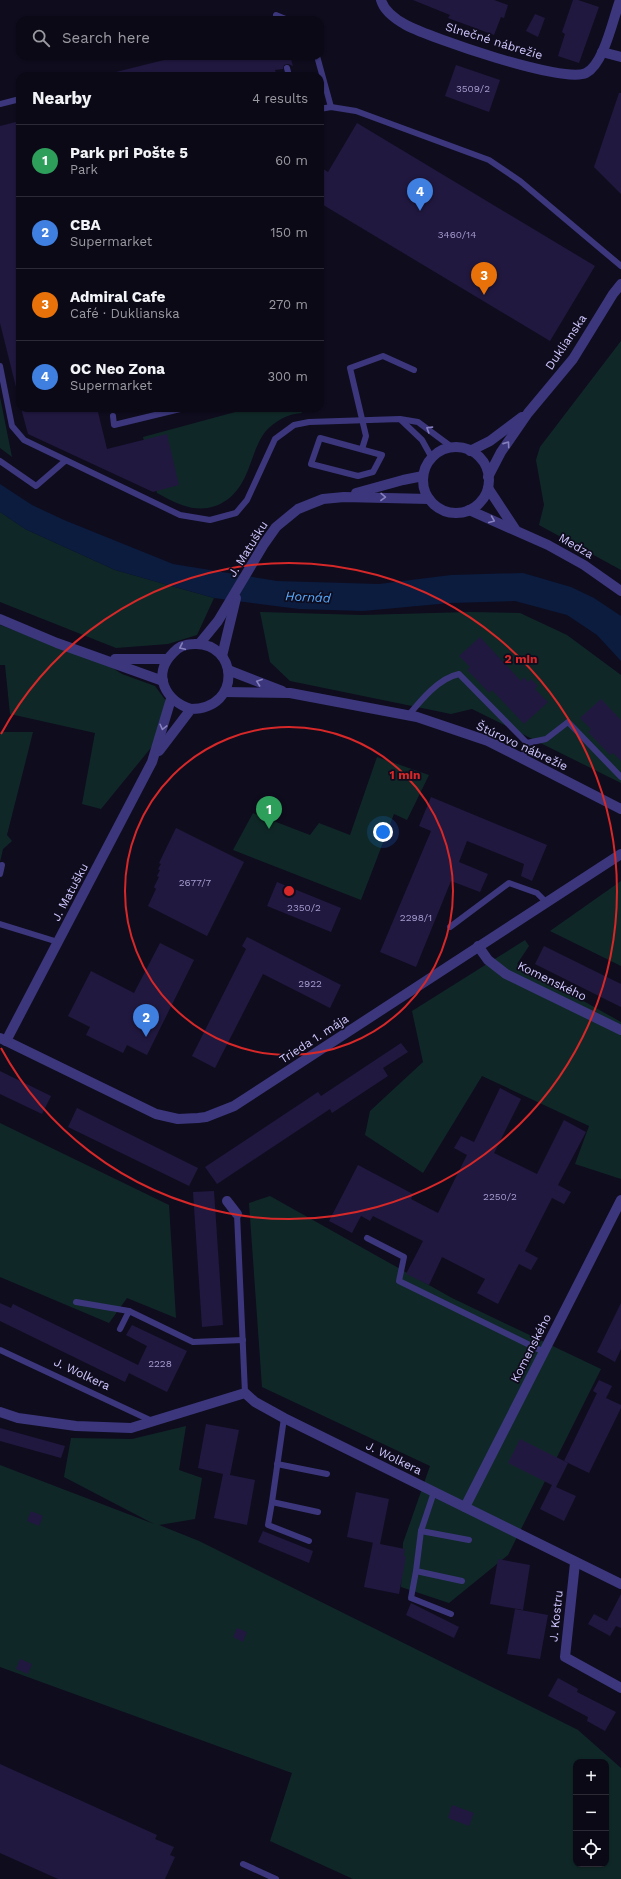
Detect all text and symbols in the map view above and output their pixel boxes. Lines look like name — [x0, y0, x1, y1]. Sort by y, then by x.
search box — [16, 16, 324, 60]
street label: Slnečné nábrežie — [444, 20, 544, 62]
icon: search — [30, 27, 52, 49]
text: Search here — [62, 29, 150, 47]
house number: 3509/2 — [456, 83, 490, 94]
text: Nearby — [32, 88, 91, 108]
text: 4 results — [252, 91, 308, 106]
text: Park pri Pošte 5 — [70, 144, 188, 162]
text: 1 — [42, 153, 48, 168]
text: 60 m — [275, 153, 308, 168]
text: Park — [70, 162, 98, 177]
pin: 4 — [407, 178, 433, 211]
text: CBA — [70, 216, 101, 234]
text: 2 — [41, 225, 49, 240]
text: 150 m — [270, 225, 308, 240]
house number: 3460/14 — [438, 229, 476, 240]
text: Supermarket — [70, 234, 152, 249]
pin: 3 — [471, 262, 497, 295]
text: Admiral Cafe — [70, 288, 166, 306]
text: 3 — [41, 297, 49, 312]
text: 270 m — [269, 297, 308, 312]
text: Café · Duklianska — [70, 306, 180, 321]
street label: Duklianska — [542, 311, 590, 372]
text: OC Neo Zona — [70, 360, 165, 378]
text: 4 — [41, 369, 49, 384]
text: 300 m — [267, 369, 308, 384]
text: Supermarket — [70, 378, 152, 393]
one-way arrow — [426, 426, 433, 434]
one-way arrow — [502, 441, 510, 448]
one-way arrow — [380, 493, 386, 501]
one-way arrow — [488, 515, 495, 523]
street label: J. Matušku — [225, 518, 271, 580]
street label: Medza — [556, 530, 596, 562]
water label: Hornád — [285, 588, 332, 606]
one-way arrow — [179, 642, 187, 650]
text: 2 min — [505, 652, 537, 666]
one-way arrow — [256, 678, 263, 687]
street label: Štúrovo nábrežie — [474, 719, 570, 773]
one-way arrow — [159, 724, 167, 730]
text: 1 min — [390, 768, 420, 782]
pin: 1 — [256, 796, 282, 829]
your location — [373, 822, 393, 842]
street label: J. Matušku — [49, 861, 91, 923]
house number: 2677/7 — [179, 877, 212, 888]
centre of rings — [282, 884, 296, 898]
house number: 2350/2 — [287, 902, 321, 913]
house number: 2298/1 — [400, 912, 432, 923]
street label: Komenského — [515, 958, 589, 1004]
house number: 2922 — [298, 978, 322, 989]
pin: 2 — [133, 1004, 159, 1037]
street label: Trieda 1. mája — [277, 1011, 351, 1067]
house number: 2250/2 — [483, 1191, 517, 1202]
street label: Komenského — [508, 1311, 554, 1385]
street label: J. Wolkera — [52, 1355, 113, 1393]
house number: 2228 — [148, 1358, 172, 1369]
street label: J. Wolkera — [364, 1438, 424, 1478]
street label: J. Kostru — [546, 1589, 566, 1643]
map controls — [573, 1759, 609, 1867]
button: + — [573, 1759, 609, 1795]
button: − — [573, 1795, 609, 1831]
button: locate — [573, 1831, 609, 1867]

